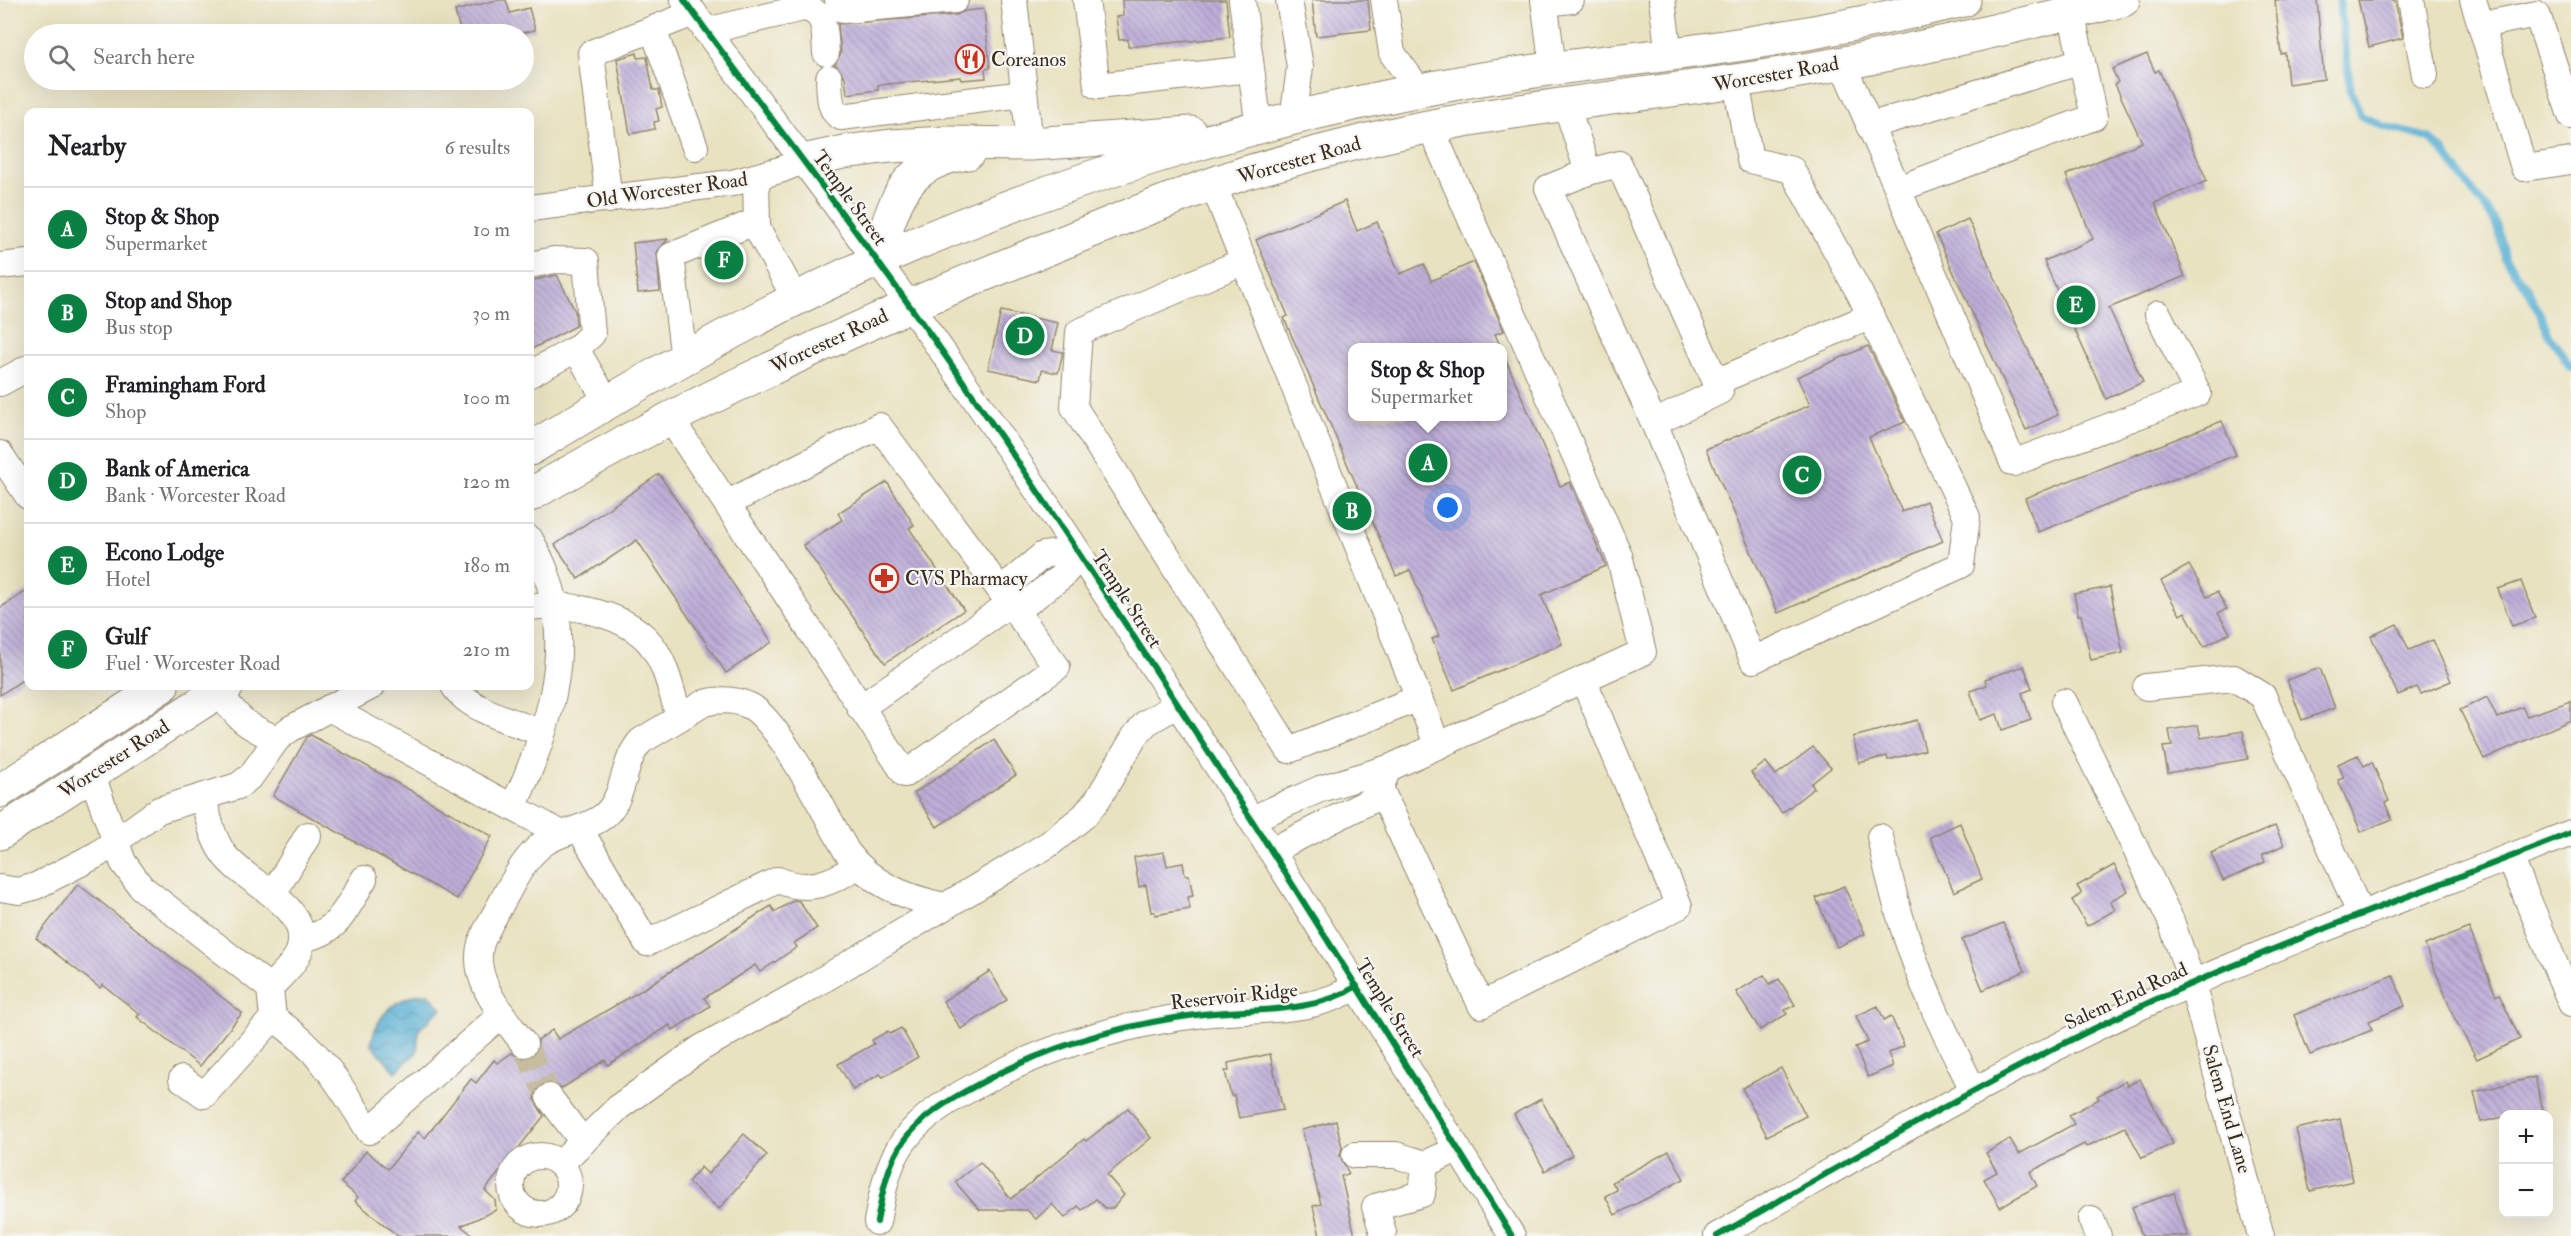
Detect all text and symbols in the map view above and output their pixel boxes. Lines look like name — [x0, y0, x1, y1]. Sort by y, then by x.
search box — [24, 24, 534, 90]
icon: search — [45, 41, 78, 74]
text: Search here — [93, 43, 195, 71]
restaurant icon: Coreanos — [954, 43, 986, 75]
place label: Coreanos — [991, 47, 1066, 72]
street label: Worcester Road — [1710, 51, 1841, 98]
street label: Worcester Road — [1233, 130, 1364, 190]
text: Nearby — [48, 131, 126, 163]
text: 6 results — [444, 135, 510, 160]
street label: Temple Street — [806, 145, 893, 252]
street label: Old Worcester Road — [585, 166, 749, 214]
text: Stop & Shop — [105, 203, 219, 231]
text: A — [61, 217, 74, 242]
text: 10 m — [473, 217, 510, 242]
text: Supermarket — [105, 231, 208, 256]
pin: F — [704, 238, 744, 282]
pin: E — [2056, 282, 2096, 328]
text: Stop and Shop — [105, 287, 232, 315]
text: B — [61, 301, 74, 326]
text: 30 m — [472, 301, 510, 326]
street label: Worcester Road — [765, 303, 892, 380]
pin: D — [1006, 314, 1044, 358]
text: Bus stop — [105, 315, 173, 340]
popup — [1348, 343, 1507, 421]
text: Stop & Shop — [1370, 356, 1485, 384]
text: Framingham Ford — [105, 371, 266, 399]
text: Supermarket — [1370, 384, 1473, 409]
text: C — [60, 385, 75, 410]
text: 100 m — [463, 385, 510, 410]
text: Shop — [105, 399, 146, 424]
pin: A — [1408, 440, 1448, 486]
pin: C — [1782, 452, 1822, 498]
text: Bank of America — [105, 455, 249, 483]
text: D — [59, 469, 76, 494]
text: 120 m — [463, 469, 510, 494]
text: Bank · Worcester Road — [105, 483, 286, 508]
pin: B — [1332, 488, 1372, 534]
your location — [1433, 493, 1462, 522]
text: Econo Lodge — [105, 539, 224, 567]
street label: Temple Street — [1085, 545, 1168, 654]
text: E — [60, 553, 75, 578]
text: 180 m — [463, 553, 510, 578]
pharmacy icon: CVS Pharmacy — [868, 562, 900, 594]
place label: CVS Pharmacy — [905, 566, 1029, 591]
text: Hotel — [105, 567, 151, 592]
text: Gulf — [105, 623, 148, 651]
text: F — [61, 637, 74, 662]
text: 210 m — [463, 637, 510, 662]
text: Fuel · Worcester Road — [105, 651, 280, 676]
street label: Worcester Road — [53, 714, 174, 805]
street label: Temple Street — [1349, 954, 1431, 1063]
street label: Salem End Road — [2060, 957, 2192, 1035]
street label: Reservoir Ridge — [1169, 977, 1299, 1015]
street label: Salem End Lane — [2197, 1042, 2257, 1176]
map controls — [2499, 1110, 2553, 1218]
button: + — [2499, 1110, 2553, 1164]
button: − — [2499, 1164, 2553, 1218]

